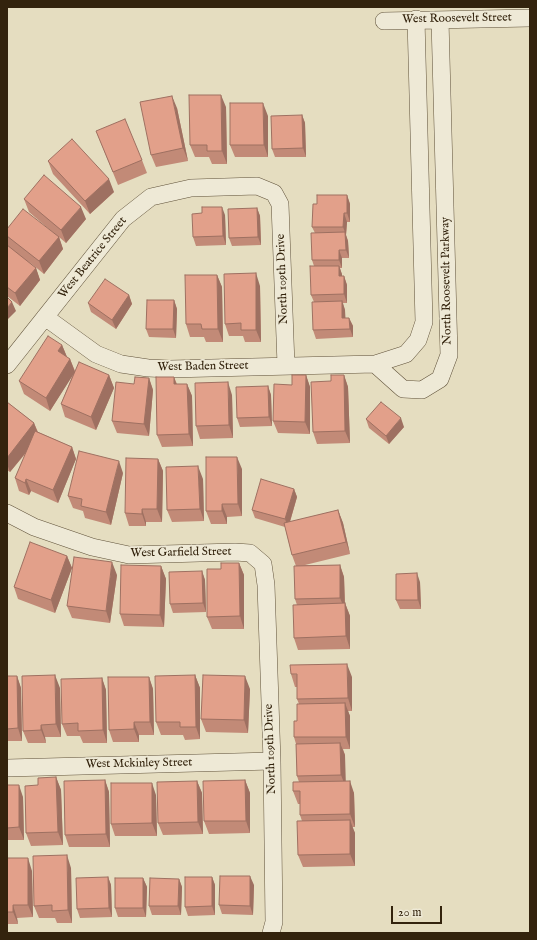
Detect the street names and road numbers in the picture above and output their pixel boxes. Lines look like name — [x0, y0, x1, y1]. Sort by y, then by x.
street label: West Roosevelt Street — [402, 11, 512, 27]
street label: West Beatrice Street — [56, 214, 130, 302]
street label: North Roosevelt Parkway — [439, 217, 455, 345]
street label: North 109th Drive — [274, 233, 292, 325]
street label: West Baden Street — [157, 359, 249, 375]
street label: West Garfield Street — [130, 545, 232, 561]
street label: North 109th Drive — [262, 703, 280, 795]
street label: West Mckinley Street — [85, 756, 193, 772]

